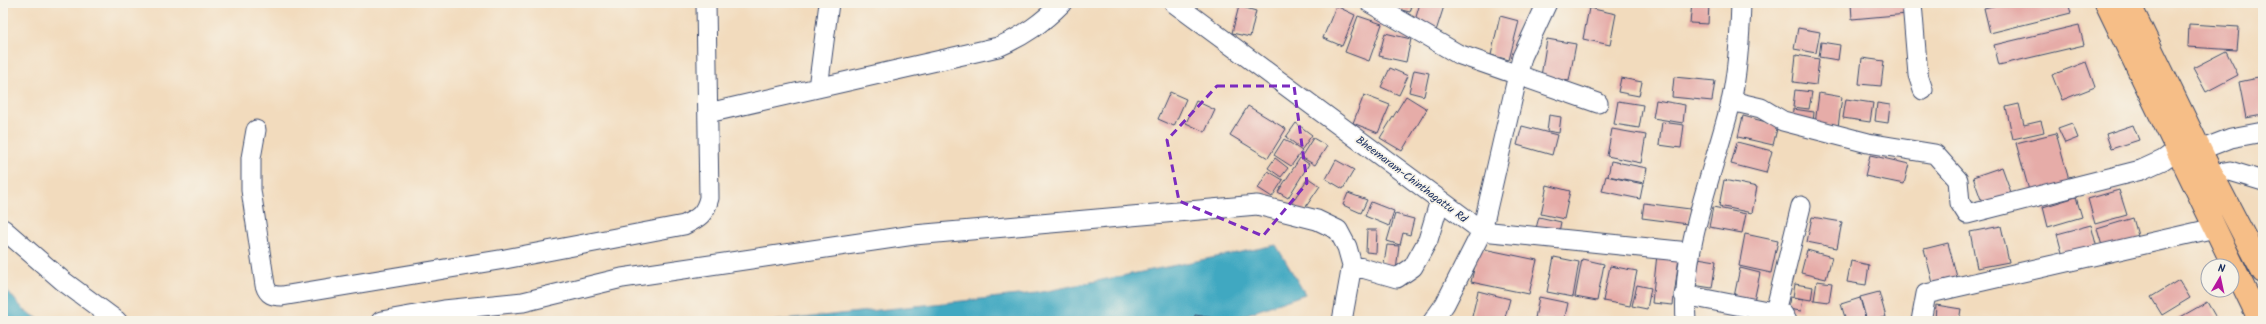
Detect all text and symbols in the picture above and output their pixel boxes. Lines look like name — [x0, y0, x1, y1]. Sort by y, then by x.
street label: Bheemaram-Chinthagattu Rd — [1352, 132, 1472, 228]
north arrow — [2200, 258, 2240, 298]
text: N — [2217, 260, 2226, 279]

